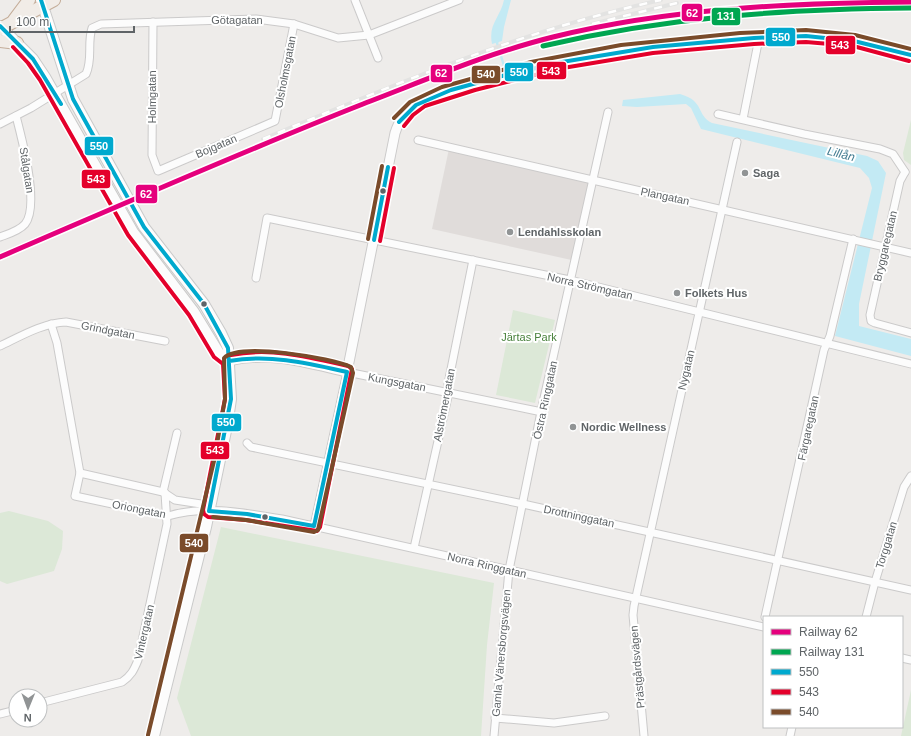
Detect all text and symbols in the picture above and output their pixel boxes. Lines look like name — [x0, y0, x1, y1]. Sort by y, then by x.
line badge: 62 — [681, 3, 703, 22]
text: 62 — [686, 7, 698, 19]
line badge: 131 — [711, 7, 741, 26]
scale bar — [10, 8, 134, 34]
text: 131 — [717, 10, 735, 22]
street label: Götagatan — [211, 14, 263, 26]
text: 100 m — [16, 15, 49, 29]
line badge: 550 — [765, 27, 796, 47]
text: 550 — [772, 31, 790, 43]
street label: Olsholmsgatan — [272, 35, 298, 109]
line badge: 543 — [825, 35, 856, 55]
text: 543 — [831, 39, 849, 51]
line badge: 543 — [536, 61, 567, 80]
line badge: 550 — [504, 62, 534, 82]
line badge: 62 — [430, 64, 453, 83]
line badge: 540 — [471, 65, 501, 84]
text: 543 — [542, 65, 560, 77]
text: 550 — [510, 66, 528, 78]
text: 62 — [435, 67, 447, 79]
text: 540 — [477, 68, 495, 80]
street label: Holmgatan — [146, 70, 158, 124]
street label: Bojgatan — [194, 132, 238, 160]
line badge: 550 — [84, 136, 114, 156]
text: 550 — [90, 140, 108, 152]
water label: Lillån — [826, 144, 857, 164]
street label: Stålgatan — [17, 146, 37, 194]
place label: Saga — [753, 167, 780, 179]
marker: Saga — [740, 168, 750, 178]
line badge: 543 — [81, 169, 111, 189]
text: 543 — [87, 173, 105, 185]
line badge: 62 — [135, 184, 158, 204]
street label: Plangatan — [640, 185, 690, 207]
unlabelled marker — [378, 186, 388, 196]
text: 62 — [140, 188, 152, 200]
street label: Bryggaregatan — [871, 209, 899, 283]
place label: Lendahlsskolan — [518, 226, 601, 238]
marker: Lendahlsskolan — [505, 227, 515, 237]
street label: Norra Strömgatan — [546, 270, 634, 302]
place label: Folkets Hus — [685, 287, 747, 299]
marker: Folkets Hus — [672, 288, 682, 298]
unlabelled marker — [199, 299, 209, 309]
street label: Grindgatan — [80, 319, 136, 341]
park label: Järtas Park — [501, 331, 557, 343]
street label: Nygatan — [676, 349, 696, 391]
street label: Östra Ringgatan — [531, 360, 559, 440]
street label: Alströmergatan — [431, 367, 457, 443]
street label: Kungsgatan — [367, 371, 427, 393]
street label: Färgaregatan — [795, 394, 821, 462]
line badge: 550 — [211, 413, 242, 432]
text: 550 — [217, 416, 235, 428]
place label: Nordic Wellness — [581, 421, 666, 433]
marker: Nordic Wellness — [568, 422, 578, 432]
line badge: 543 — [200, 441, 230, 460]
text: 543 — [206, 444, 224, 456]
street label: Oriongatan — [111, 498, 167, 520]
street label: Drottninggatan — [542, 503, 616, 529]
unlabelled marker — [260, 512, 270, 522]
street label: Torggatan — [873, 520, 899, 570]
line badge: 540 — [179, 533, 209, 553]
text: 540 — [185, 537, 203, 549]
street label: Norra Ringgatan — [446, 550, 528, 580]
street label: Gamla Vänersborgsvägen — [489, 589, 513, 717]
street label: Vintergatan — [132, 603, 156, 661]
legend — [763, 616, 903, 728]
street label: Prästgårdsvägen — [627, 625, 647, 709]
text: Railway 62 — [799, 625, 858, 639]
text: Railway 131 — [799, 645, 865, 659]
text: 550 — [799, 665, 819, 679]
text: 543 — [799, 685, 819, 699]
north arrow — [8, 688, 48, 728]
text: 540 — [799, 705, 819, 719]
text: N — [24, 712, 32, 724]

